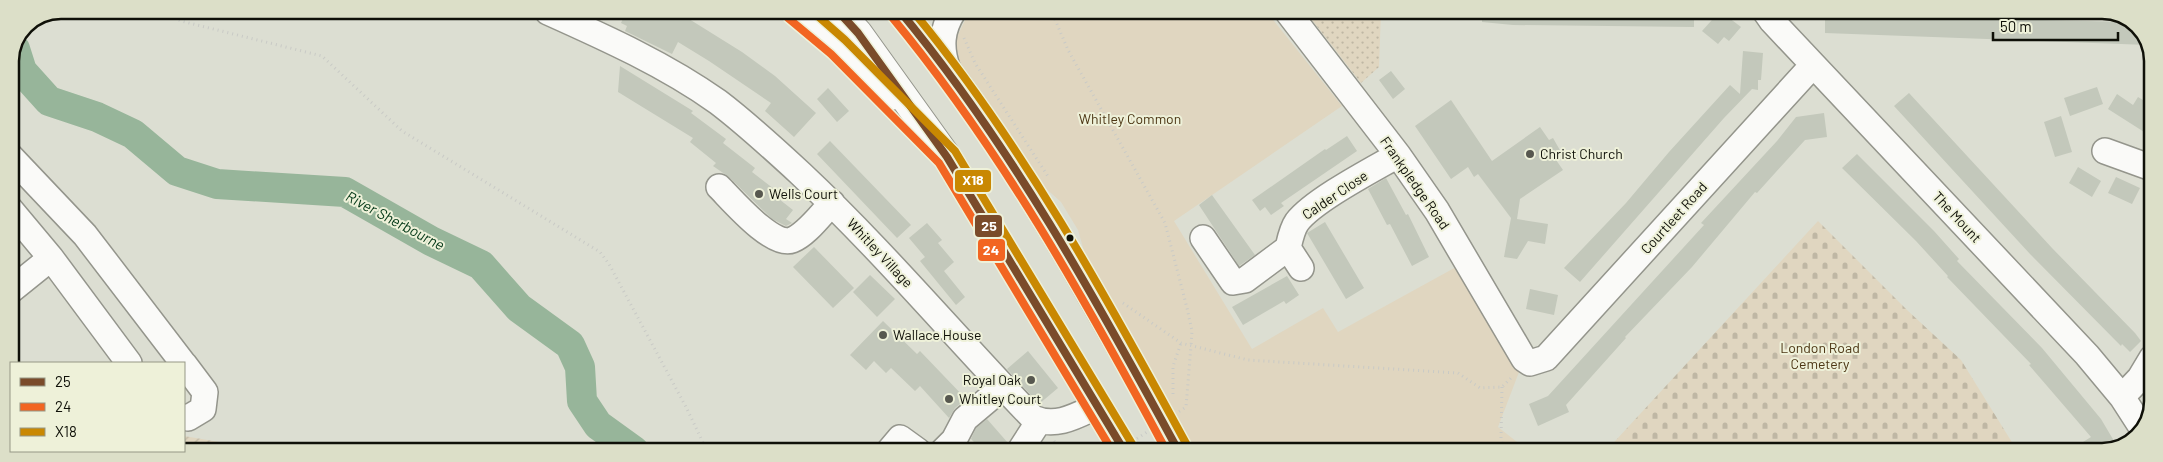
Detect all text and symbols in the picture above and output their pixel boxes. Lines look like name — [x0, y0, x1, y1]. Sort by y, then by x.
scale bar — [1993, 10, 2118, 42]
text: 50 m — [2000, 17, 2032, 35]
park label: Whitley Common — [1079, 110, 1181, 127]
street label: Frankpledge Road — [1377, 133, 1454, 232]
place label: Christ Church — [1540, 145, 1623, 162]
marker: Christ Church — [1524, 148, 1536, 160]
street label: Calder Close — [1299, 166, 1371, 223]
line badge: X18 — [954, 169, 992, 193]
text: X18 — [962, 171, 984, 188]
street label: Courtleet Road — [1637, 178, 1710, 257]
place label: Wells Court — [769, 185, 838, 202]
water label: River Sherbourne — [343, 187, 448, 254]
marker: Wells Court — [753, 188, 765, 200]
street label: The Mount — [1930, 188, 1985, 246]
street label: Whitley Village — [844, 214, 917, 291]
line badge: 25 — [974, 214, 1003, 238]
text: 25 — [981, 217, 997, 234]
unlabelled marker — [1065, 233, 1075, 243]
line badge: 24 — [977, 238, 1006, 262]
text: 24 — [983, 241, 999, 258]
place label: Wallace House — [893, 326, 981, 343]
marker: Wallace House — [877, 329, 889, 341]
park label: London Road Cemetery — [1780, 339, 1860, 372]
legend — [10, 362, 185, 452]
place label: Royal Oak — [963, 371, 1021, 388]
text: 25 — [55, 372, 71, 390]
marker: Royal Oak — [1025, 374, 1037, 386]
place label: Whitley Court — [959, 390, 1041, 407]
marker: Whitley Court — [943, 393, 955, 405]
text: 24 — [55, 397, 71, 415]
text: X18 — [55, 422, 77, 440]

